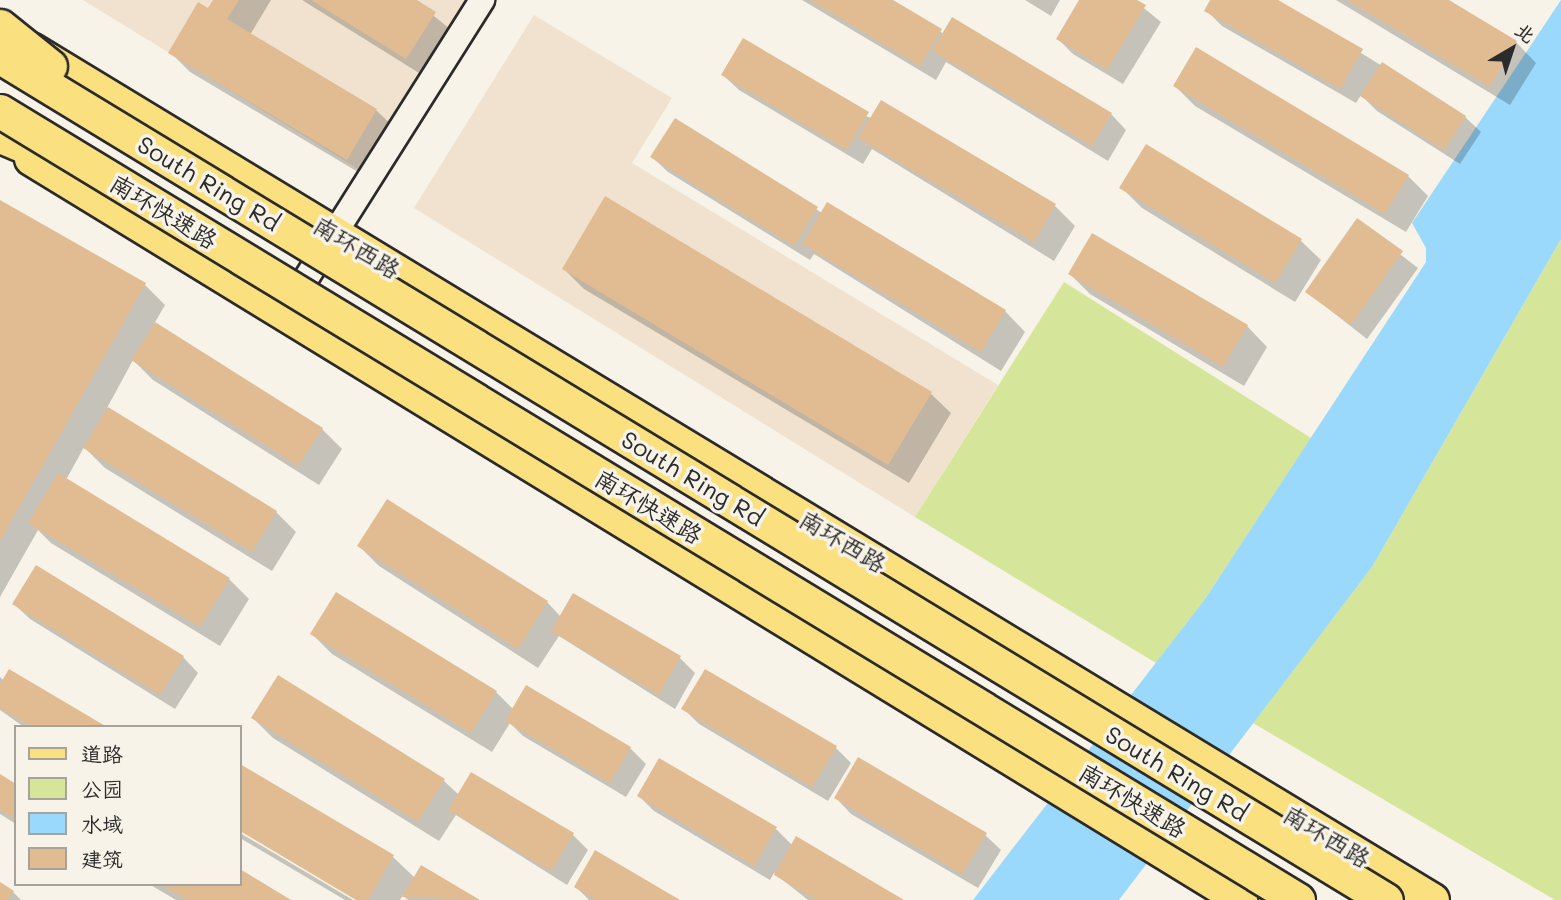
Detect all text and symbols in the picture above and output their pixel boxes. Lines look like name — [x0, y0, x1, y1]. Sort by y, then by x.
north arrow — [1477, 14, 1547, 84]
text: 北 — [1510, 17, 1541, 48]
street label: South Ring Rd — [133, 129, 285, 237]
street label: 南环快速路 — [105, 168, 223, 254]
street label: 南环西路 — [308, 210, 406, 284]
street label: South Ring Rd — [617, 424, 769, 532]
street label: 南环快速路 — [590, 463, 708, 549]
street label: 南环西路 — [794, 504, 892, 578]
street label: South Ring Rd — [1101, 719, 1253, 827]
legend — [14, 725, 242, 886]
text: 道路 — [81, 740, 123, 767]
street label: 南环快速路 — [1074, 757, 1192, 843]
text: 公园 — [81, 775, 123, 802]
street label: 南环西路 — [1278, 799, 1376, 873]
text: 水域 — [81, 810, 123, 837]
text: 建筑 — [81, 845, 123, 872]

